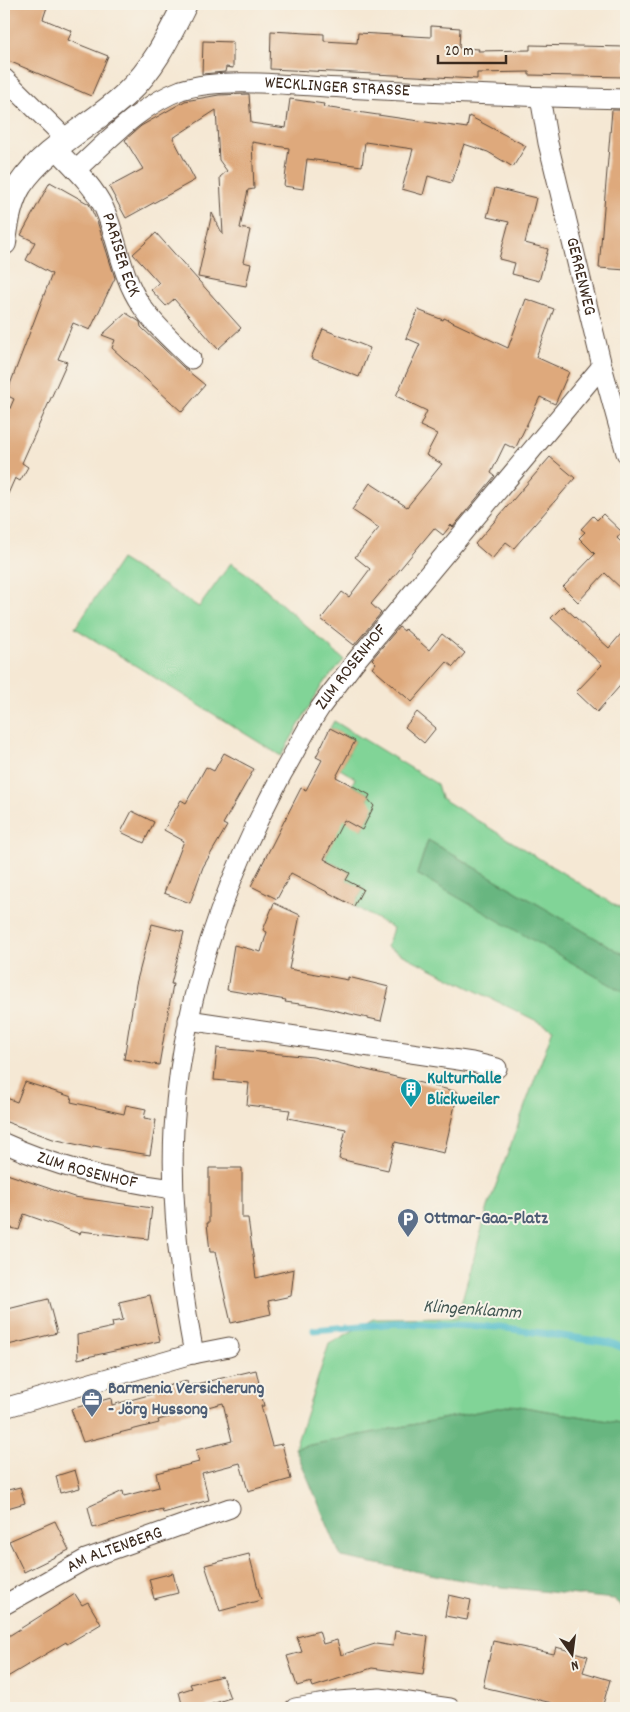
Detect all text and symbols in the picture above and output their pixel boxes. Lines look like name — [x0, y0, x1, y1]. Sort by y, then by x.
scale bar — [438, 32, 505, 64]
text: 20 m — [445, 41, 473, 63]
street label: WECKLINGER STRASSE — [264, 71, 411, 104]
street label: PARISER ECK — [95, 209, 146, 301]
street label: GERRENWEG — [559, 235, 602, 318]
street label: ZUM ROSENHOF — [310, 619, 393, 716]
place label: Kulturhalle Blickweiler — [427, 1067, 502, 1113]
building icon: Kulturhalle Blickweiler — [399, 1077, 423, 1108]
street label: ZUM ROSENHOF — [33, 1145, 139, 1196]
parking icon: Ottmar-Gaa-Platz — [396, 1207, 420, 1238]
place label: Ottmar-Gaa-Platz — [424, 1207, 548, 1232]
water label: Klingenklamm — [422, 1294, 523, 1328]
place label: Barmenia Versicherung - Jörg Hussong — [108, 1377, 264, 1423]
office icon: Barmenia Versicherung - Jörg Hussong — [80, 1387, 104, 1418]
street label: AM ALTENBERG — [62, 1520, 166, 1580]
north arrow — [548, 1630, 598, 1680]
text: N — [569, 1654, 580, 1675]

